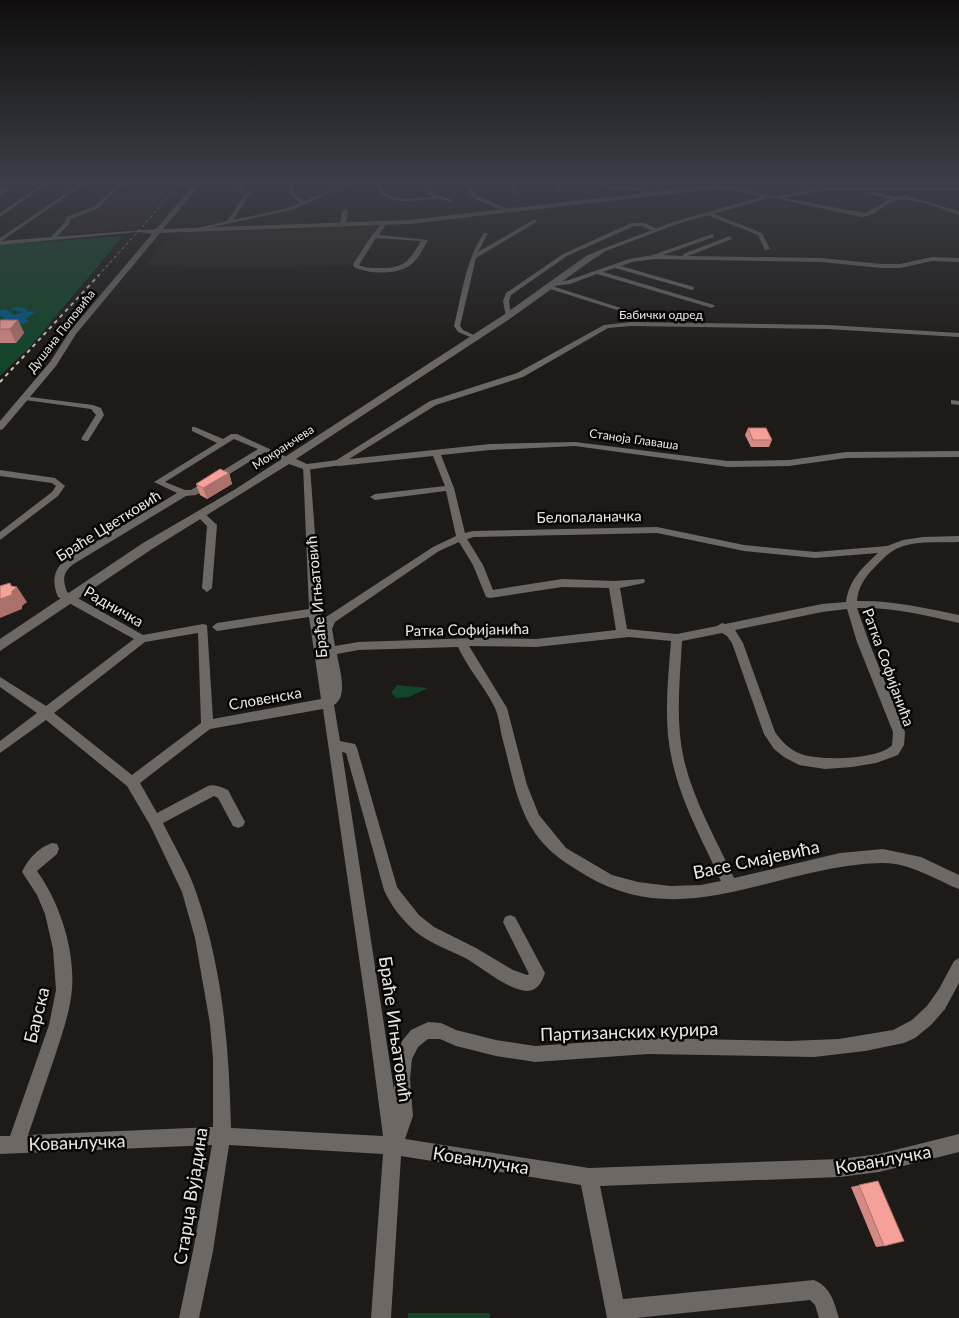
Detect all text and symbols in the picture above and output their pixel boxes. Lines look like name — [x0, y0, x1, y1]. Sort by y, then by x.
street label: Душана Поповића — [24, 286, 98, 375]
street label: Бабички одред — [619, 307, 704, 322]
street label: Мокрањчева — [249, 421, 317, 473]
street label: Станоја Главаша — [588, 425, 680, 453]
street label: Браће Цветковић — [52, 486, 164, 564]
street label: Белопаланачка — [536, 506, 642, 526]
street label: Браће Игњатовић — [302, 535, 330, 659]
street label: Радничка — [81, 582, 147, 630]
street label: Ратка Софијанића — [859, 606, 919, 728]
street label: Ратка Софијанића — [405, 619, 529, 639]
street label: Словенска — [227, 683, 303, 713]
street label: Васе Смајевића — [691, 835, 821, 883]
street label: Браће Игњатовић — [375, 955, 417, 1103]
street label: Барска — [18, 985, 54, 1045]
street label: Партизанских курира — [540, 1017, 718, 1045]
street label: Старца Вујадина — [168, 1126, 212, 1266]
street label: Кованлучка — [28, 1129, 126, 1155]
street label: Кованлучка — [833, 1140, 933, 1178]
street label: Кованлучка — [431, 1142, 531, 1178]

